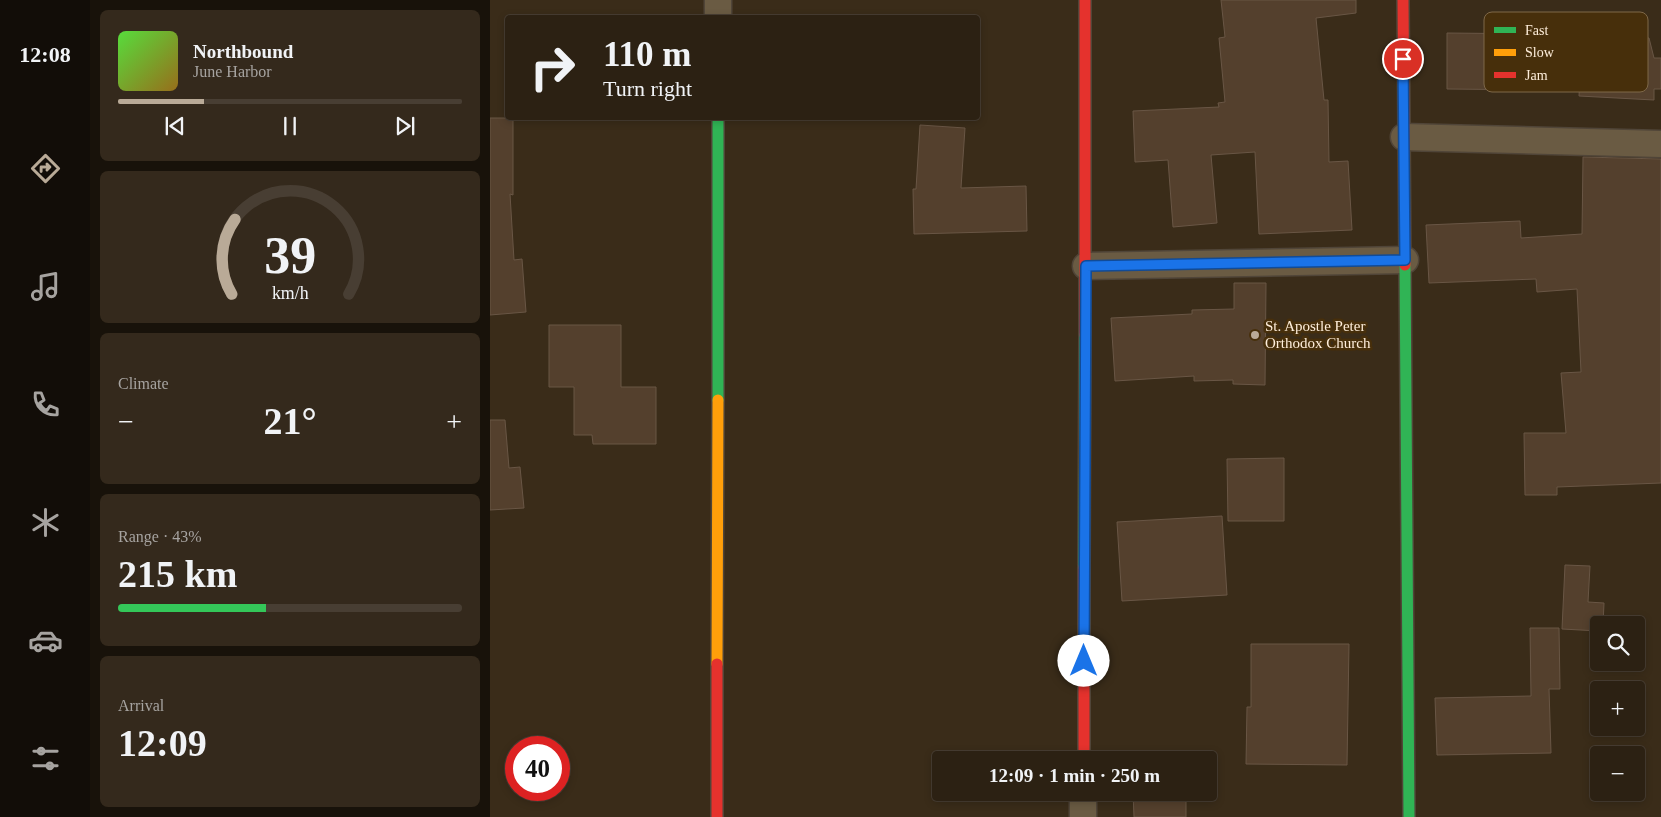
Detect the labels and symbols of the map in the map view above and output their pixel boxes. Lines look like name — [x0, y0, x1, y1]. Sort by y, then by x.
legend — [1484, 12, 1648, 92]
text: Fast — [1525, 23, 1548, 38]
pin — [1382, 38, 1424, 80]
text: Slow — [1525, 45, 1555, 60]
text: Jam — [1525, 68, 1548, 83]
place label: St. Apostle Peter Orthodox Church — [1265, 318, 1371, 351]
marker: St. Apostle Peter Orthodox Church — [1249, 329, 1261, 341]
position arrow — [1057, 634, 1109, 686]
speed limit sign: 40 — [505, 736, 570, 801]

